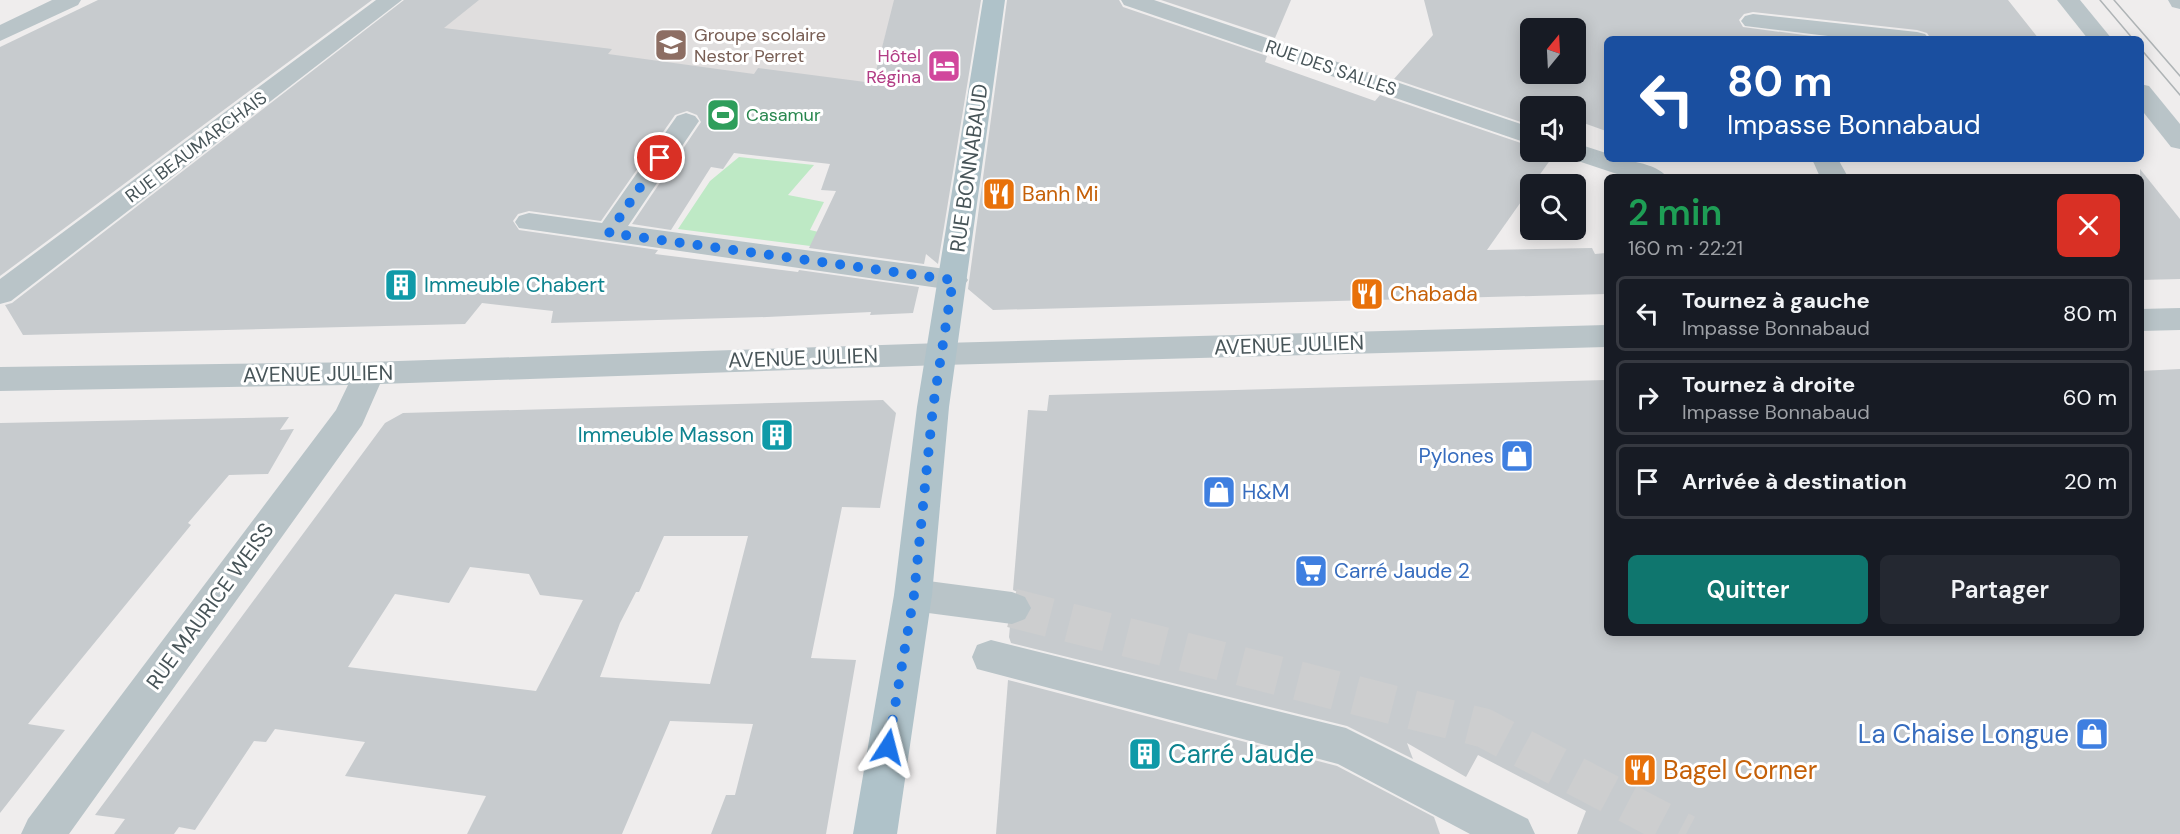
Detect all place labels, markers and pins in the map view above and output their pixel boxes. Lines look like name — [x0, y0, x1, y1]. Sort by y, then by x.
place label: Groupe scolaire Nestor Perret — [694, 23, 826, 68]
school or university icon: Groupe scolaire Nestor Perret — [653, 27, 689, 63]
place label: Hôtel Régina — [866, 44, 921, 89]
hotel icon: Hôtel Régina — [926, 48, 962, 84]
sports icon: Casamur — [705, 97, 741, 133]
place label: Casamur — [746, 103, 821, 127]
pin — [634, 132, 685, 183]
restaurant icon: Banh Mi — [981, 176, 1017, 212]
place label: Banh Mi — [1022, 180, 1099, 208]
building icon: Immeuble Chabert — [383, 267, 419, 303]
place label: Immeuble Chabert — [424, 271, 605, 299]
restaurant icon: Chabada — [1349, 276, 1385, 312]
place label: Chabada — [1390, 280, 1478, 308]
building icon: Immeuble Masson — [759, 417, 795, 453]
place label: Immeuble Masson — [578, 421, 754, 449]
shop icon: Pylones — [1499, 438, 1535, 474]
place label: Pylones — [1418, 442, 1494, 470]
shop icon: H&M — [1201, 474, 1237, 510]
place label: H&M — [1242, 478, 1289, 506]
supermarket icon: Carré Jaude 2 — [1293, 553, 1329, 589]
place label: Carré Jaude 2 — [1334, 557, 1470, 585]
shop icon: La Chaise Longue — [2074, 716, 2110, 752]
place label: La Chaise Longue — [1858, 717, 2069, 751]
building icon: Carré Jaude — [1127, 736, 1163, 772]
place label: Carré Jaude — [1168, 737, 1314, 771]
restaurant icon: Bagel Corner — [1622, 752, 1658, 788]
place label: Bagel Corner — [1663, 753, 1817, 787]

